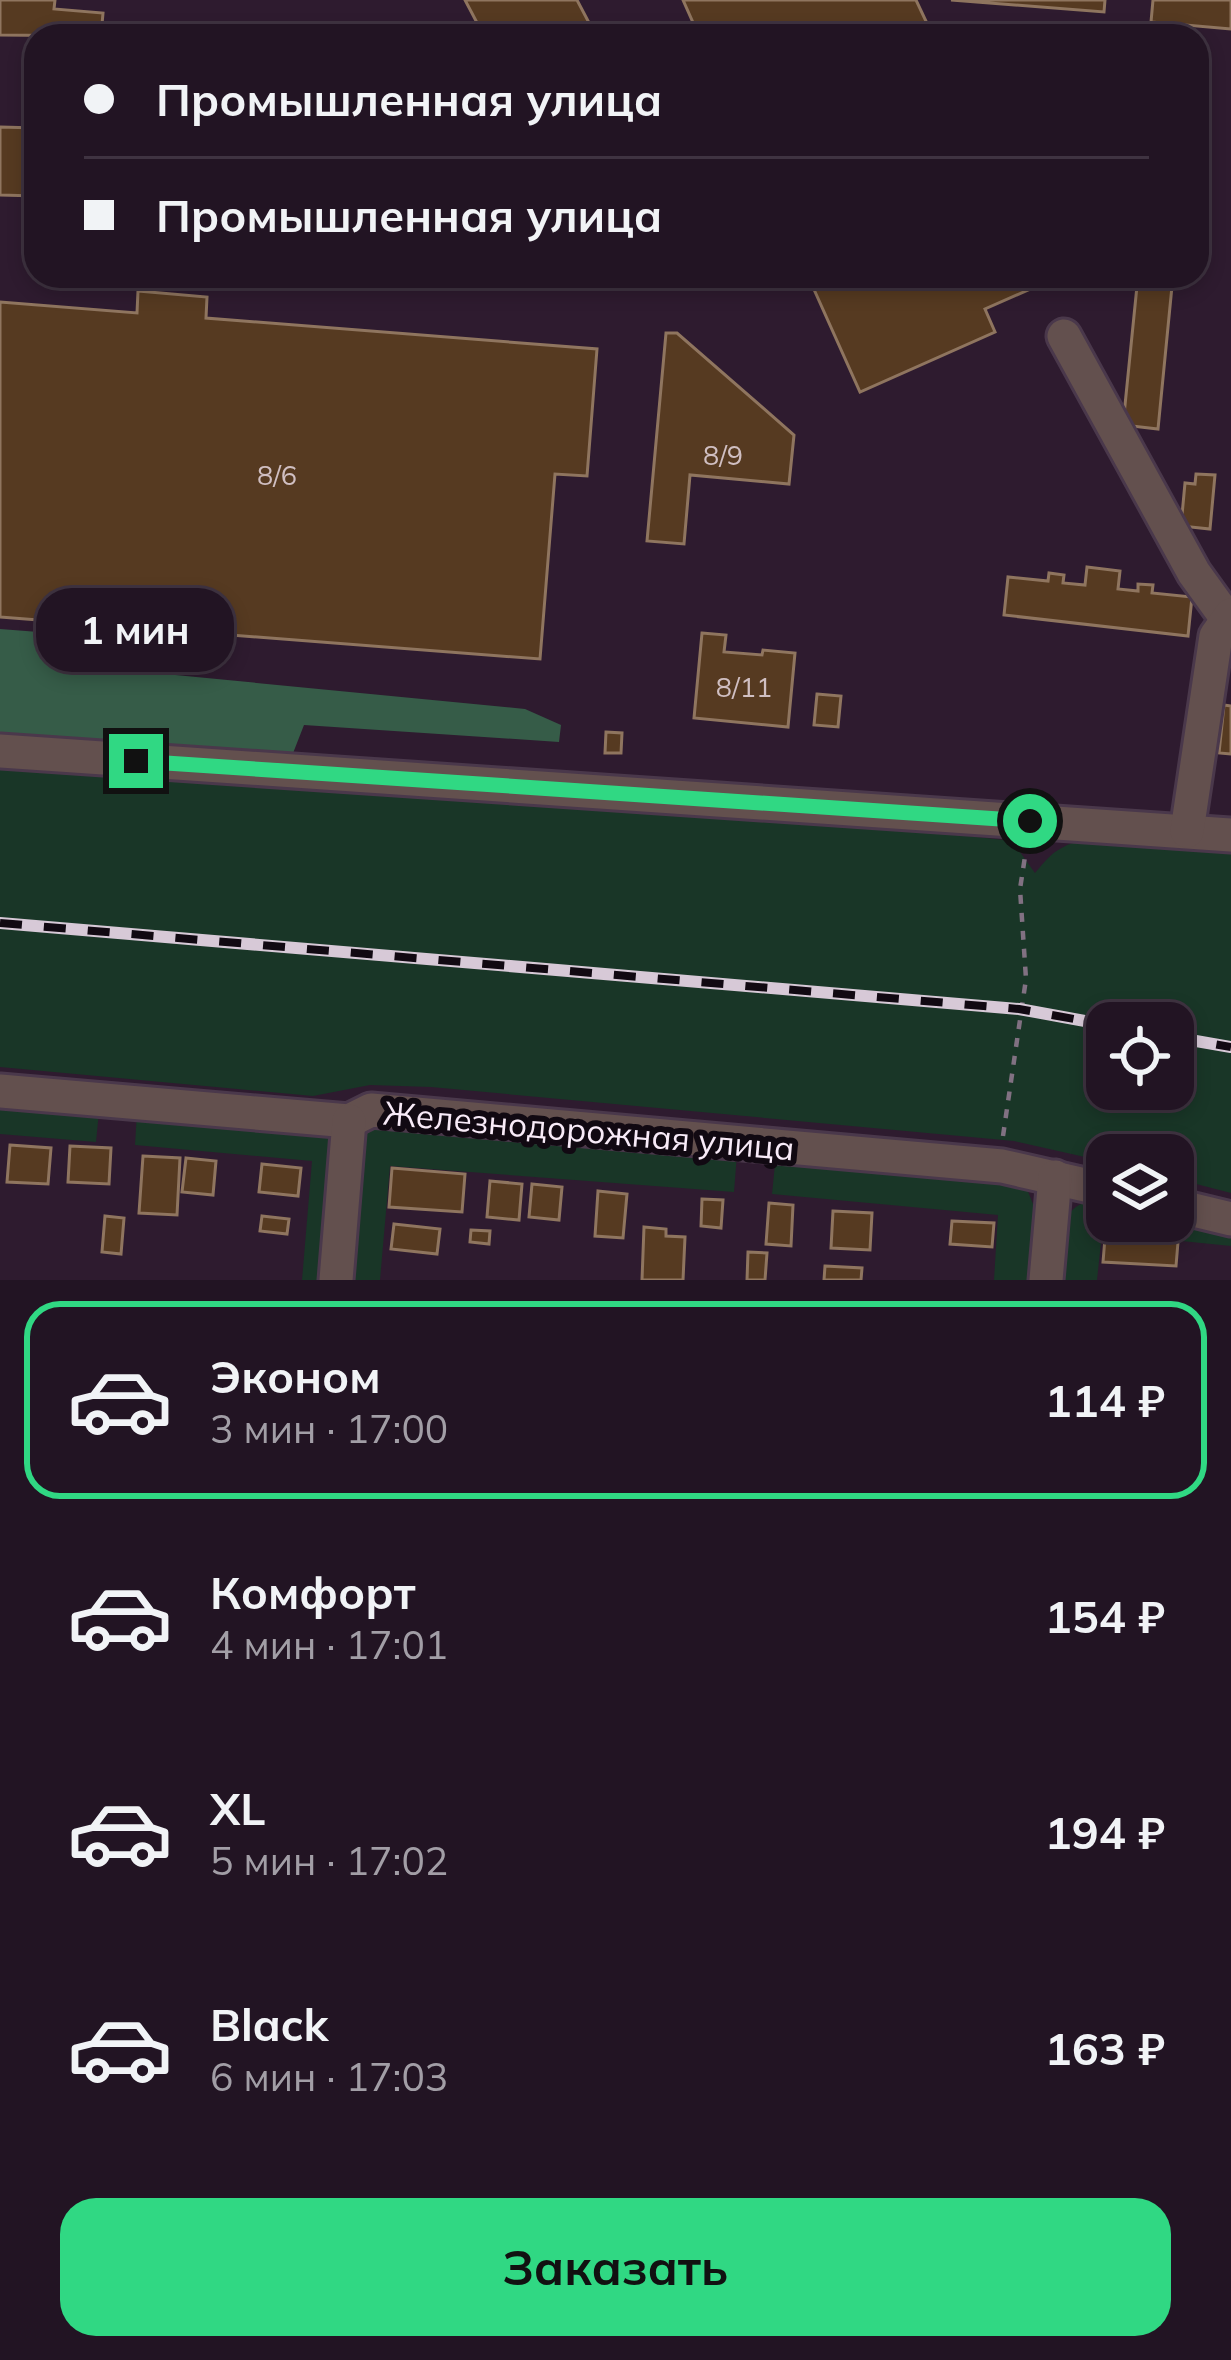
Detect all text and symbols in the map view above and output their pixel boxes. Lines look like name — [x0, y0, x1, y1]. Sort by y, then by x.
text: Промышленная улица — [156, 71, 662, 127]
text: Промышленная улица — [156, 187, 662, 243]
house number: 8/9 — [703, 438, 743, 472]
house number: 8/6 — [257, 458, 297, 492]
callout: 1 мин — [37, 587, 235, 671]
text: 1 мин — [80, 605, 190, 654]
house number: 8/11 — [716, 670, 772, 704]
route end — [109, 734, 163, 788]
route start — [1003, 794, 1057, 848]
map controls — [1086, 1002, 1194, 1242]
button: locate — [1086, 1002, 1194, 1110]
street label: Железнодорожная улица — [382, 1092, 796, 1168]
button: layers — [1086, 1134, 1194, 1242]
icon: car — [66, 1346, 174, 1454]
text: Эконом — [210, 1348, 381, 1404]
text: 114 ₽ — [1045, 1372, 1165, 1428]
text: 3 мин · 17:00 — [210, 1404, 448, 1453]
icon: car — [66, 1562, 174, 1670]
text: Комфорт — [210, 1564, 416, 1620]
text: 154 ₽ — [1045, 1588, 1165, 1644]
text: 4 мин · 17:01 — [210, 1620, 448, 1669]
icon: car — [66, 1778, 174, 1886]
text: XL — [210, 1780, 265, 1836]
text: 194 ₽ — [1045, 1804, 1165, 1860]
text: 5 мин · 17:02 — [210, 1836, 448, 1885]
icon: car — [66, 1994, 174, 2102]
text: Black — [210, 1996, 328, 2052]
text: 163 ₽ — [1045, 2020, 1165, 2076]
text: 6 мин · 17:03 — [210, 2052, 448, 2101]
button: Заказать — [60, 2198, 1171, 2336]

